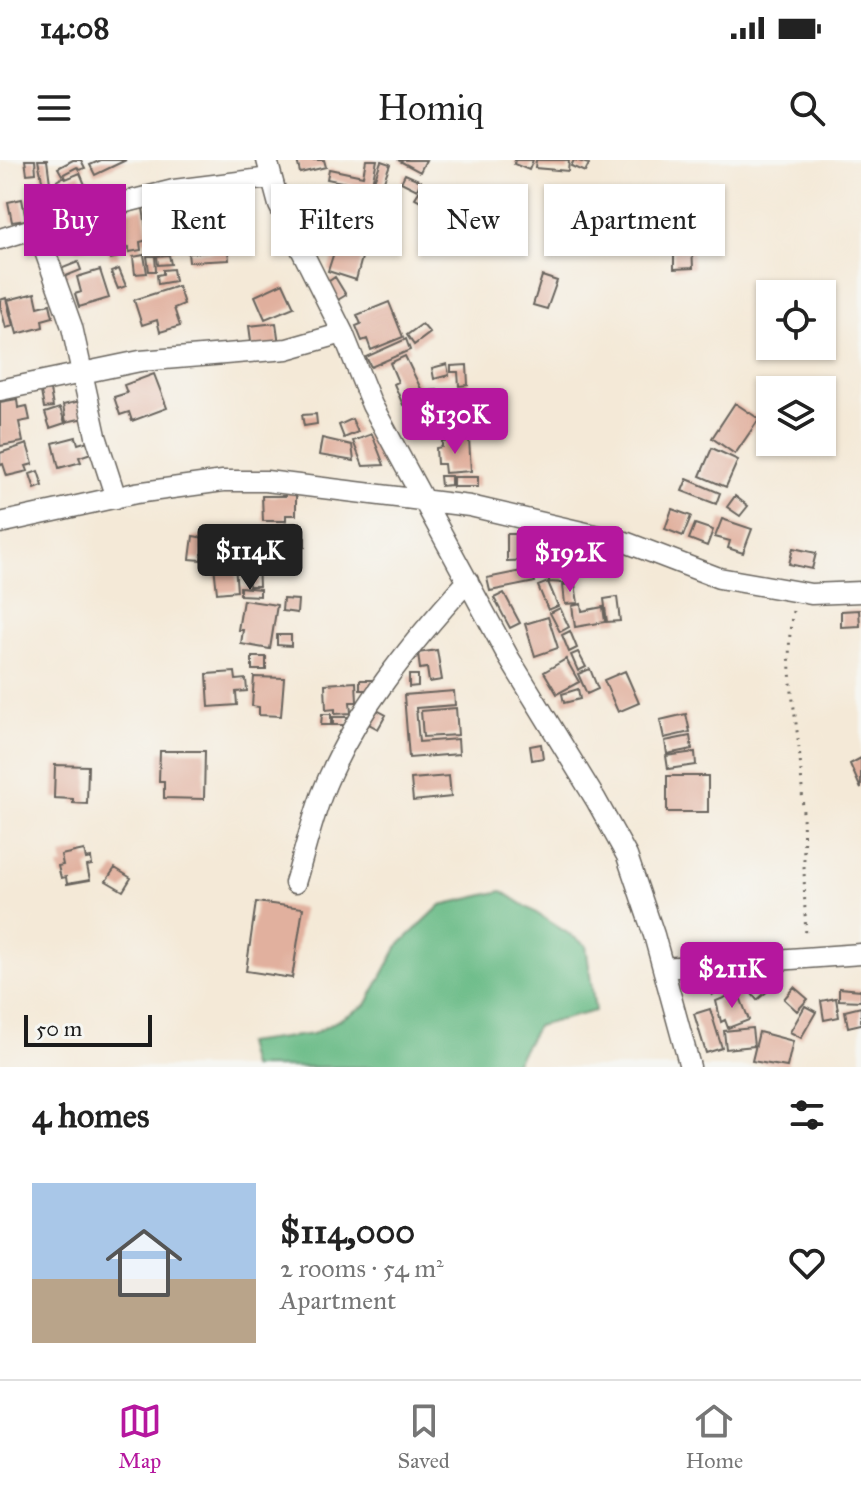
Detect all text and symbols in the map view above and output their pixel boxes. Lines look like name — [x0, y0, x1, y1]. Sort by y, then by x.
text: 14:08 — [40, 10, 110, 46]
icon: menu — [32, 86, 76, 130]
text: Homiq — [377, 86, 484, 130]
icon: search — [785, 86, 829, 130]
chip: Buy — [24, 184, 126, 256]
chip: Rent — [142, 184, 255, 256]
chip: Filters — [271, 184, 402, 256]
chip: New — [418, 184, 528, 256]
chip: Apartment — [544, 184, 725, 256]
map controls — [756, 280, 836, 456]
button: locate — [756, 280, 836, 360]
button: layers — [756, 376, 836, 456]
pin: $130K — [399, 388, 511, 456]
text: $130K — [420, 398, 490, 430]
pin: $114K — [194, 524, 306, 592]
pin: $192K — [514, 526, 626, 594]
text: $114K — [215, 534, 285, 566]
text: $192K — [535, 536, 605, 568]
pin: $211K — [676, 942, 788, 1010]
text: $211K — [698, 952, 766, 984]
scale bar — [24, 1011, 152, 1047]
text: 50 m — [36, 1015, 82, 1042]
icon: filters — [785, 1093, 829, 1137]
text: 4 homes — [32, 1095, 149, 1136]
text: $114,000 — [280, 1211, 415, 1252]
icon: home — [96, 1215, 192, 1311]
icon: heart — [785, 1241, 829, 1285]
text: 2 rooms · 54 m² — [280, 1252, 444, 1284]
text: Apartment — [280, 1284, 396, 1316]
tab: Map — [118, 1399, 162, 1474]
tab: Saved — [398, 1399, 450, 1474]
tab: Home — [686, 1399, 743, 1474]

